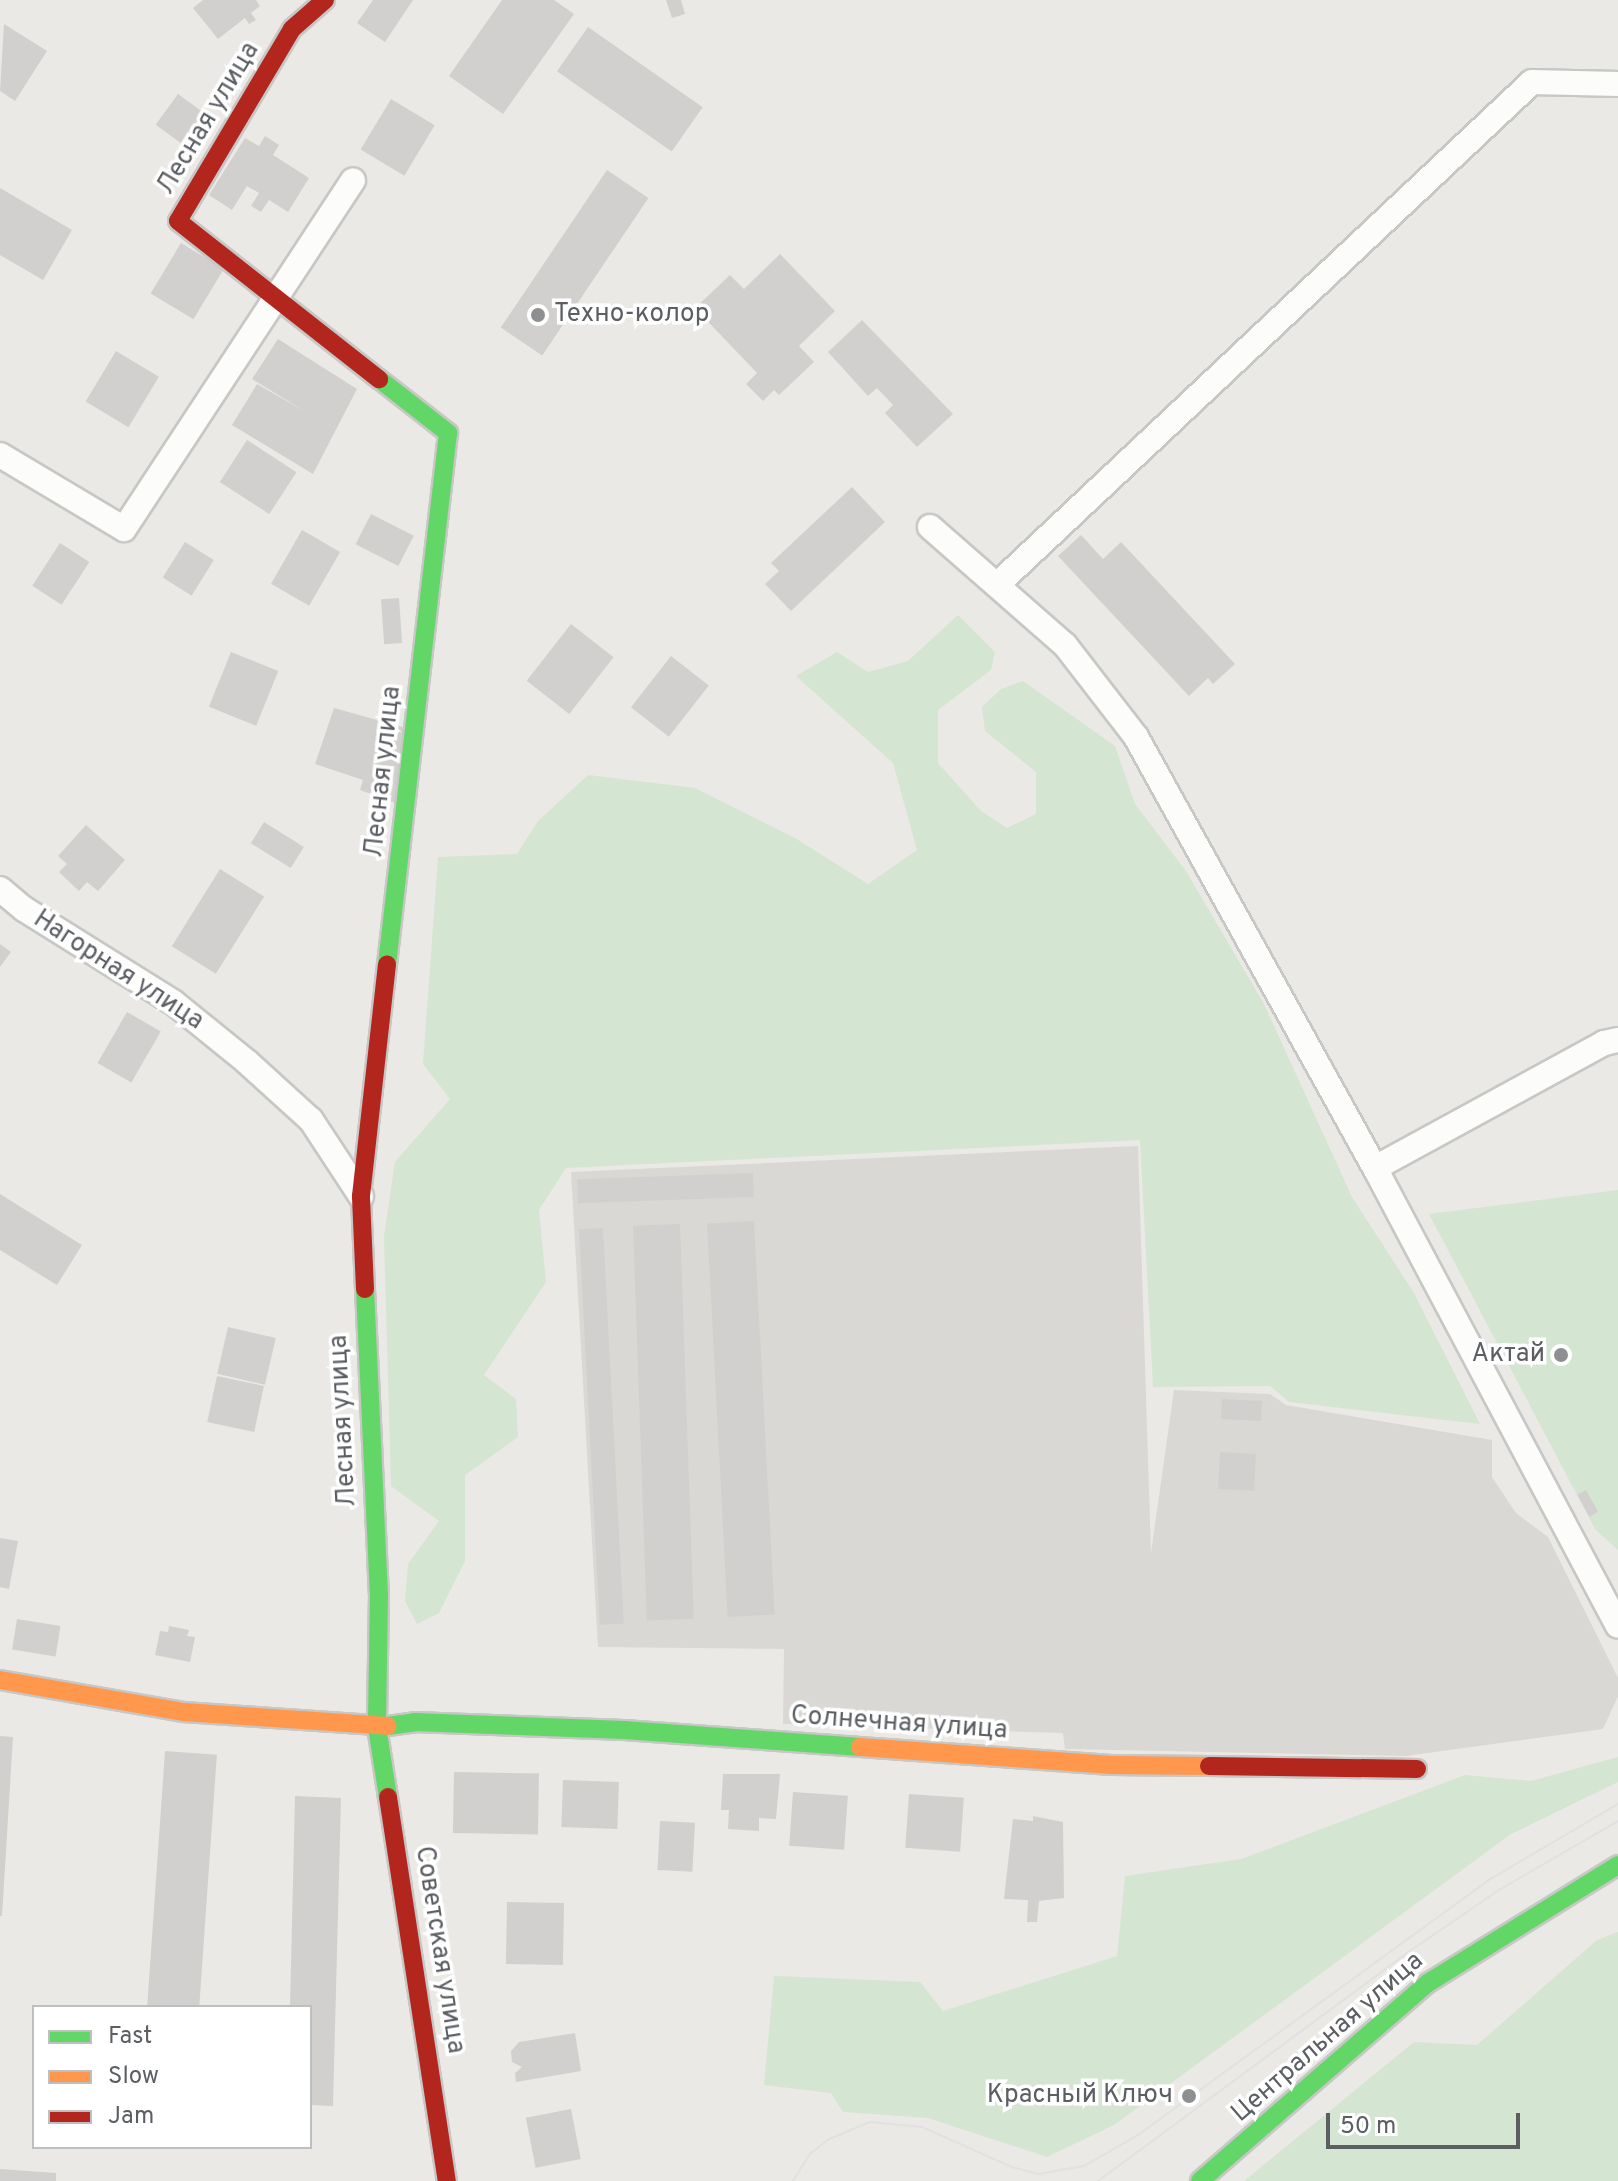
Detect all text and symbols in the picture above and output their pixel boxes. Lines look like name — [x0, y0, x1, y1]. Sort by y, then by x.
street label: Лесная улица — [151, 37, 267, 201]
place label: Техно-колор — [554, 299, 709, 331]
marker: Техно-колор — [529, 306, 547, 324]
street label: Лесная улица — [359, 685, 409, 859]
street label: Нагорная улица — [27, 904, 209, 1038]
street label: Лесная улица — [324, 1334, 364, 1508]
place label: Актай — [1472, 1339, 1545, 1371]
marker: Актай — [1552, 1346, 1570, 1364]
street label: Солнечная улица — [790, 1701, 1008, 1747]
street label: Советская улица — [407, 1844, 471, 2056]
street label: Центральная улица — [1226, 1946, 1430, 2130]
legend — [32, 2005, 312, 2149]
text: Fast — [108, 2022, 152, 2052]
text: Slow — [108, 2062, 159, 2092]
place label: Красный Ключ — [987, 2080, 1173, 2112]
marker: Красный Ключ — [1180, 2087, 1198, 2105]
scale bar — [1330, 2097, 1524, 2147]
text: Jam — [108, 2102, 154, 2132]
text: 50 m — [1340, 2112, 1396, 2142]

